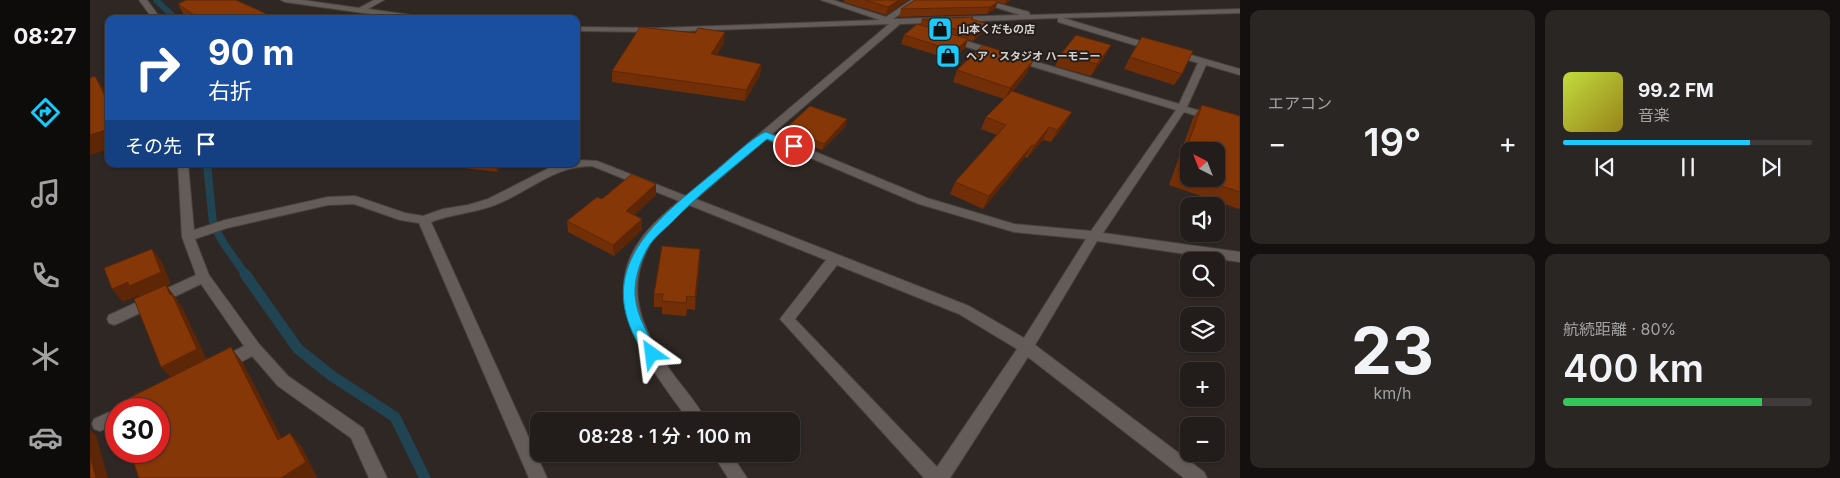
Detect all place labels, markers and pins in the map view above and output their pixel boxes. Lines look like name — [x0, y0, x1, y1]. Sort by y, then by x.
shop icon: 山本くだもの店 — [927, 16, 953, 42]
place label: 山本くだもの店 — [958, 22, 1035, 36]
shop icon: ヘア・スタジオ ハーモニー — [935, 43, 961, 69]
place label: ヘア・スタジオ ハーモニー — [966, 49, 1101, 63]
pin — [773, 125, 815, 167]

